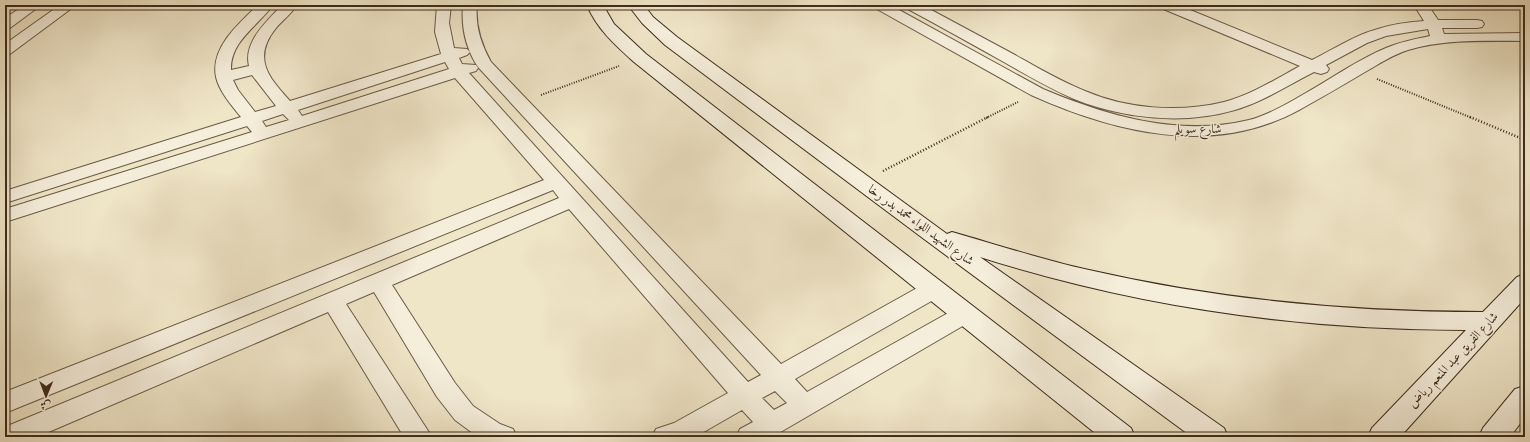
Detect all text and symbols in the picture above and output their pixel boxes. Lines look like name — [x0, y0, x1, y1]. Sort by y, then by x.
street label: شارع سويلم — [1174, 121, 1222, 142]
street label: شارع الشهيد اللواء محمد بدر رخا — [863, 181, 977, 271]
street label: شارع الفريق عبد المنعم رياض — [1404, 309, 1505, 414]
north arrow — [26, 376, 66, 416]
text: ش — [40, 398, 51, 412]

